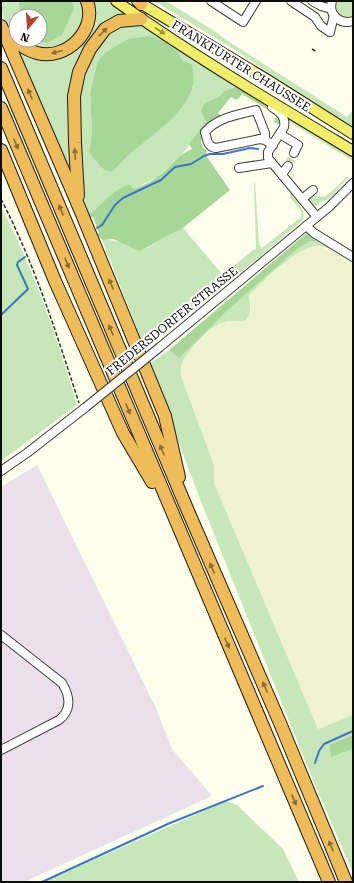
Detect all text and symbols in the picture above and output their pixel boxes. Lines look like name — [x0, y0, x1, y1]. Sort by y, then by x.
north arrow — [8, 8, 48, 48]
street label: FRANKFURTER CHAUSSEE — [169, 18, 313, 114]
one-way arrow — [98, 27, 108, 37]
one-way arrow — [155, 27, 165, 35]
text: N — [19, 29, 31, 45]
one-way arrow — [51, 50, 63, 56]
one-way arrow — [27, 88, 34, 100]
one-way arrow — [13, 138, 19, 149]
one-way arrow — [72, 148, 79, 160]
one-way arrow — [57, 204, 64, 216]
one-way arrow — [64, 258, 70, 270]
street label: FREDERSDORFER STRASSE — [104, 264, 240, 378]
one-way arrow — [108, 278, 114, 289]
one-way arrow — [108, 324, 114, 335]
one-way arrow — [125, 403, 131, 415]
one-way arrow — [158, 443, 164, 455]
one-way arrow — [209, 562, 215, 574]
one-way arrow — [225, 637, 231, 649]
one-way arrow — [261, 681, 267, 693]
one-way arrow — [291, 794, 297, 806]
one-way arrow — [328, 840, 334, 851]

